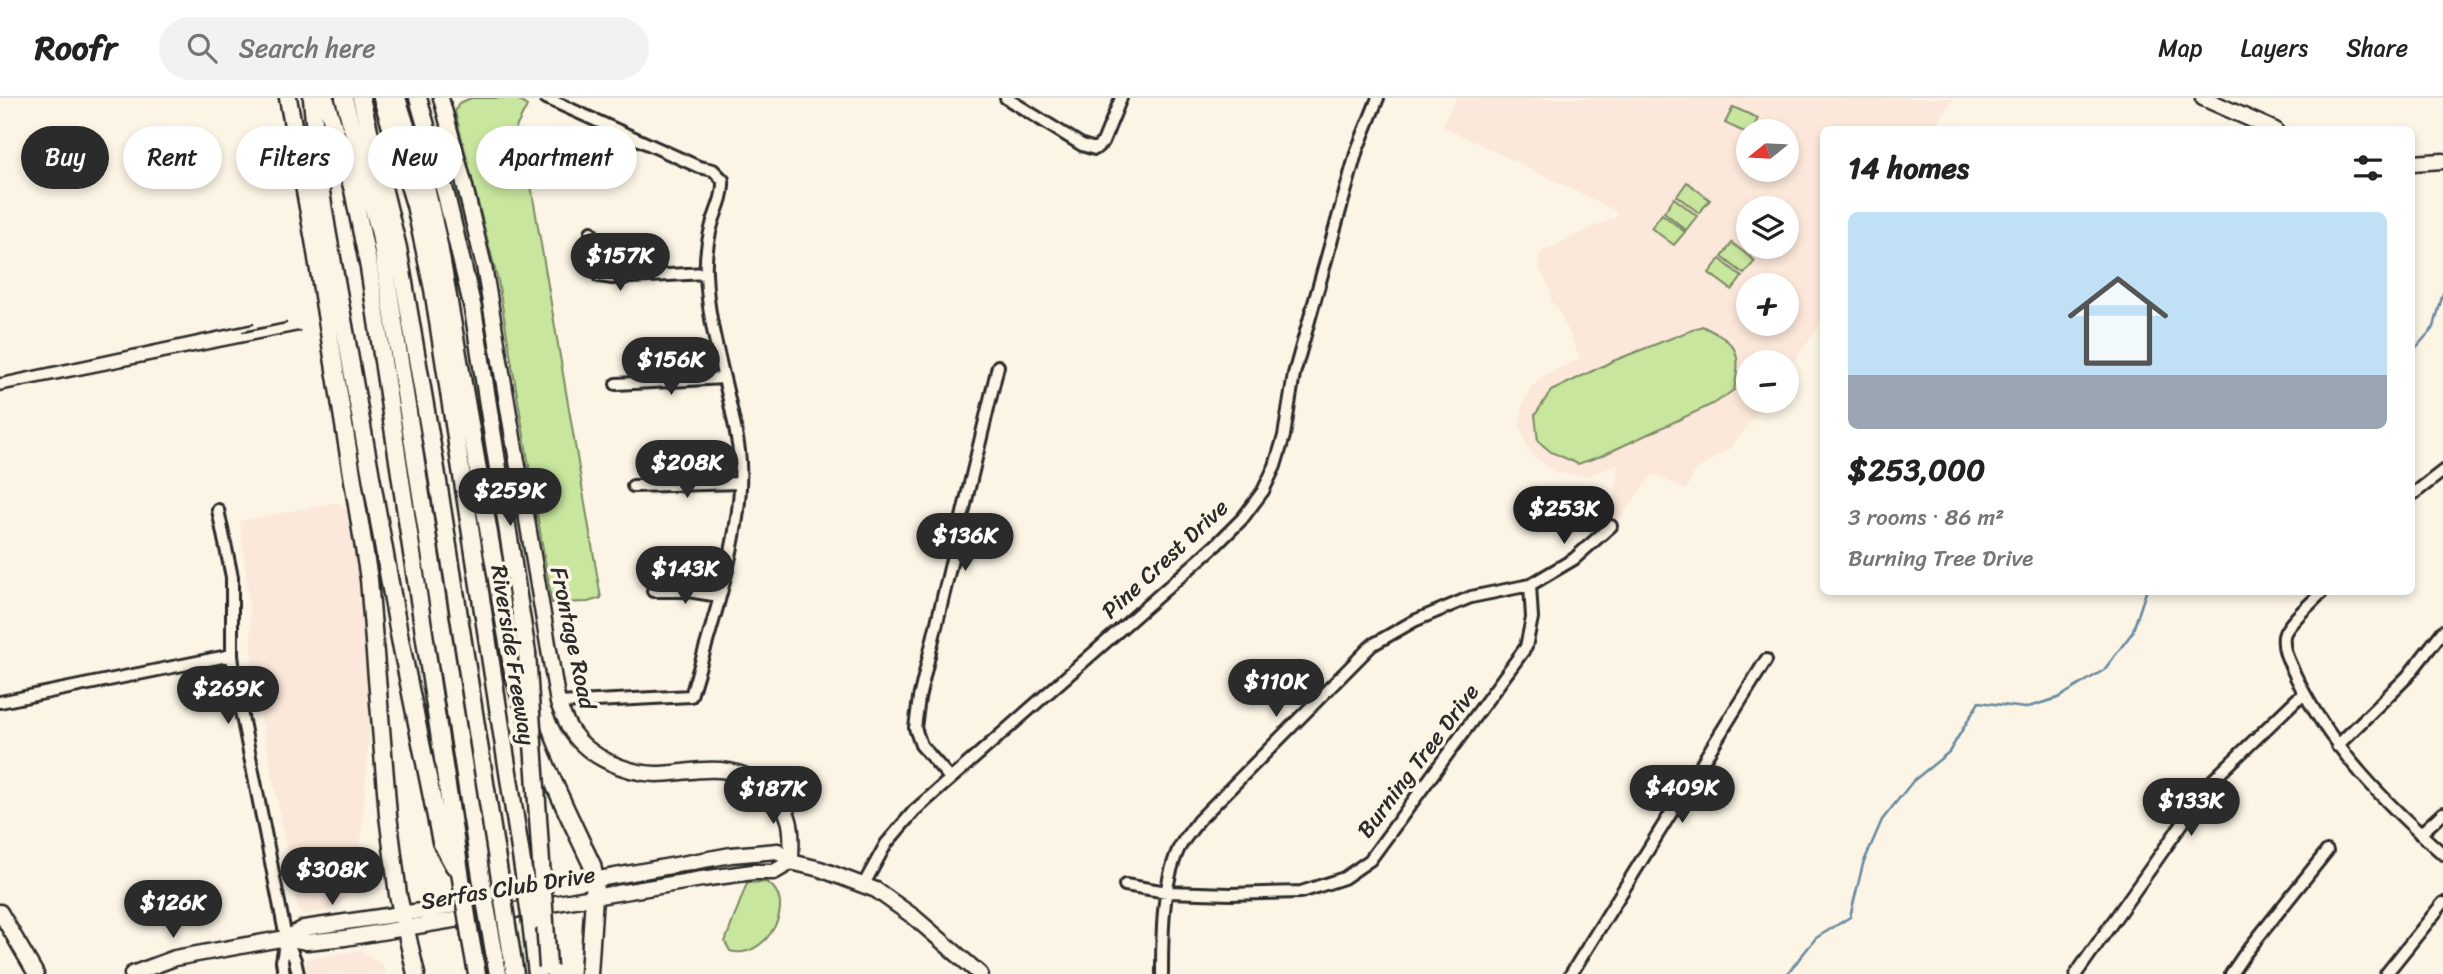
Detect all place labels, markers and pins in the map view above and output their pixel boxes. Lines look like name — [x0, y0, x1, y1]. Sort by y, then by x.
pin: $157K — [571, 234, 669, 293]
pin: $156K — [622, 338, 720, 397]
pin: $208K — [638, 440, 736, 500]
pin: $259K — [461, 468, 559, 528]
pin: $253K — [1515, 486, 1613, 546]
pin: $136K — [916, 514, 1014, 573]
pin: $143K — [636, 546, 734, 606]
pin: $110K — [1227, 660, 1325, 719]
pin: $269K — [179, 666, 277, 726]
pin: $187K — [724, 766, 822, 826]
pin: $409K — [1633, 766, 1731, 825]
pin: $133K — [2142, 778, 2240, 838]
pin: $308K — [283, 848, 381, 907]
pin: $126K — [124, 880, 222, 940]

